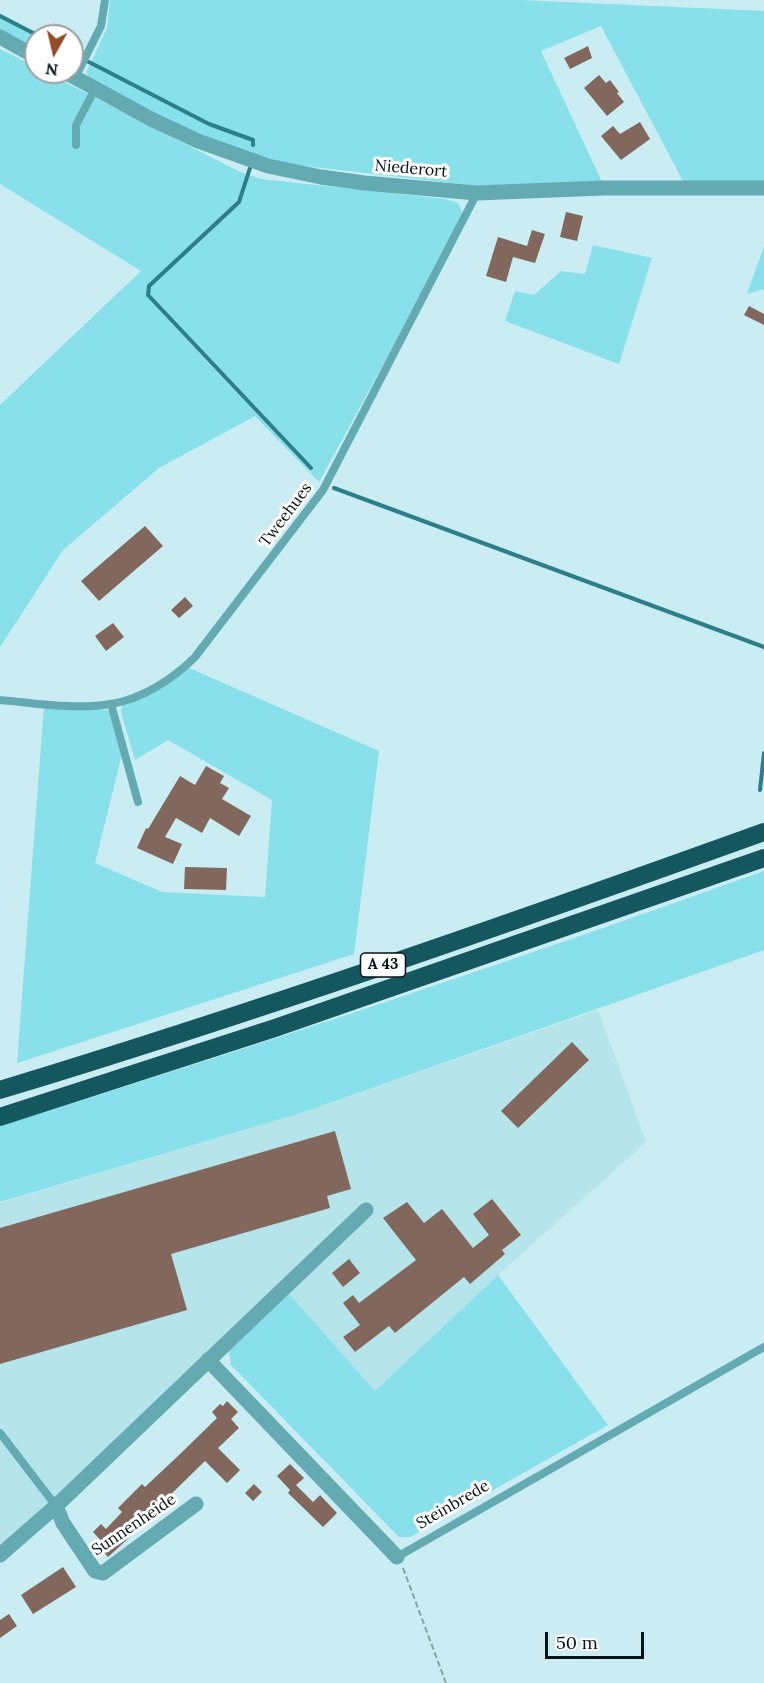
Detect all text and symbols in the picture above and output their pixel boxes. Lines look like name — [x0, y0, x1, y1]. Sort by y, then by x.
north arrow — [24, 24, 84, 84]
text: N — [44, 59, 59, 81]
street label: Niederort — [374, 156, 448, 182]
street label: Tweehues — [256, 479, 316, 551]
road number: A 43 — [360, 953, 406, 977]
street label: Steinbrede — [413, 1476, 493, 1534]
street label: Sunnenheide — [88, 1490, 180, 1560]
scale bar — [548, 1620, 647, 1658]
text: 50 m — [556, 1631, 598, 1654]

